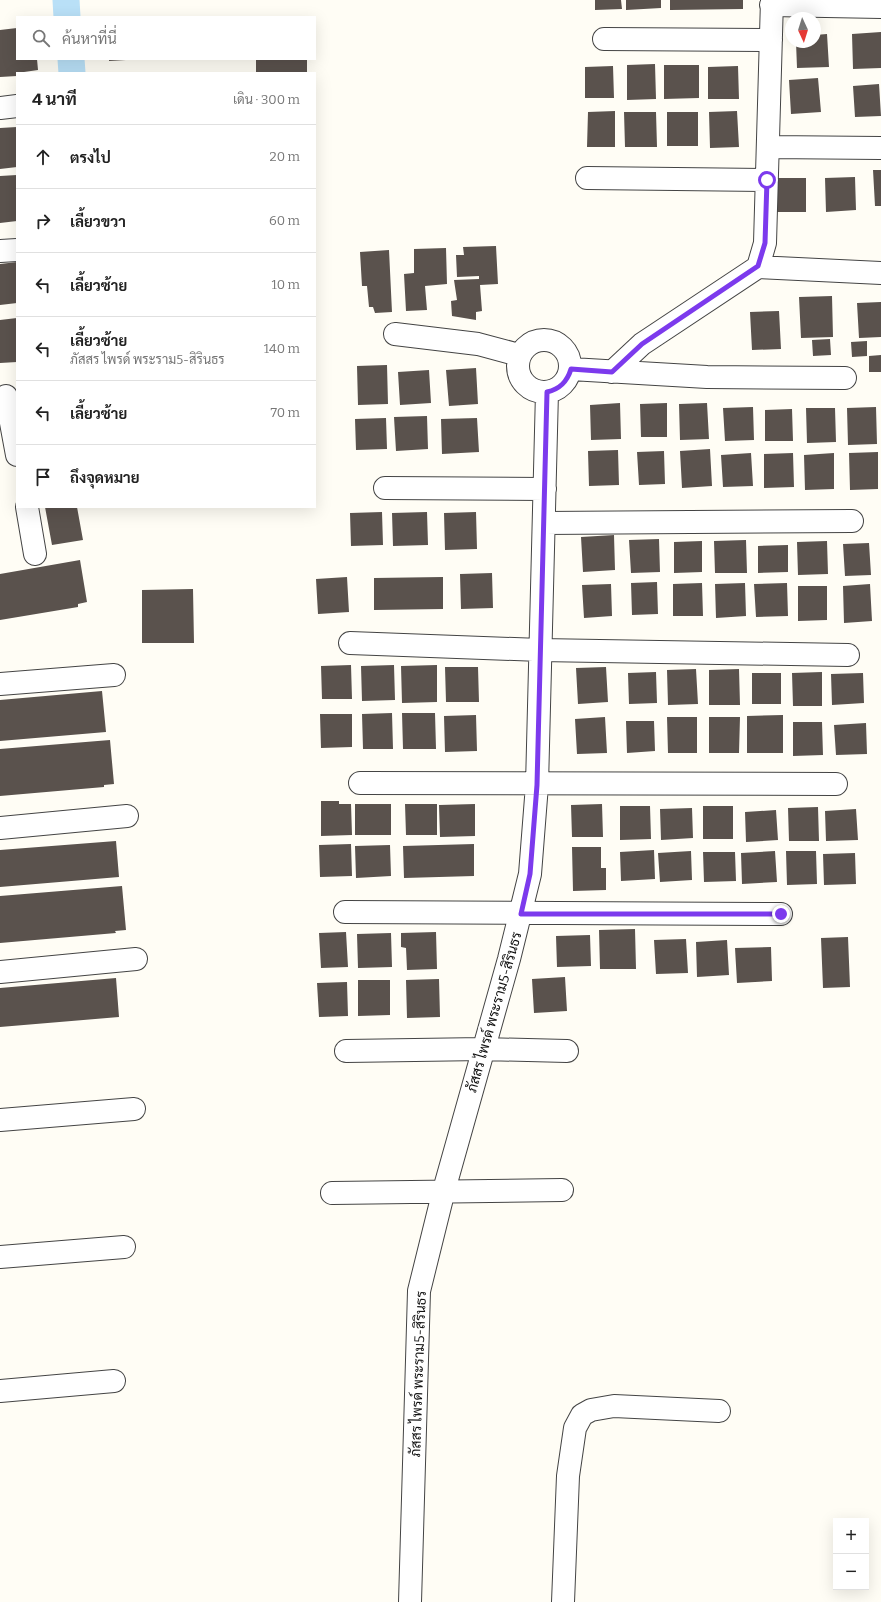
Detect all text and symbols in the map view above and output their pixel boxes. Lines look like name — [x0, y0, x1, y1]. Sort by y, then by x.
north arrow — [785, 12, 821, 48]
search box — [16, 16, 316, 60]
icon: search — [30, 27, 52, 49]
text: ค้นหาที่นี่ — [62, 30, 117, 48]
text: 4 นาที — [32, 89, 77, 110]
text: เดิน · 300 m — [233, 92, 300, 107]
icon: ahead — [32, 146, 54, 168]
text: ตรงไป — [70, 149, 111, 167]
text: 20 m — [270, 149, 300, 164]
route start — [758, 171, 776, 189]
icon: right — [32, 210, 54, 232]
text: เลี้ยวขวา — [70, 213, 126, 231]
text: 60 m — [269, 213, 300, 228]
icon: left — [32, 274, 54, 296]
text: เลี้ยวซ้าย — [70, 277, 127, 295]
text: 10 m — [271, 277, 300, 292]
text: เลี้ยวซ้าย — [70, 332, 127, 350]
icon: left — [32, 338, 54, 360]
text: 140 m — [264, 341, 300, 356]
text: ภัสสร ไพรด์ พระราม5-สิรินธร — [70, 352, 225, 367]
icon: left — [32, 402, 54, 424]
text: เลี้ยวซ้าย — [70, 405, 127, 423]
text: 70 m — [270, 405, 300, 420]
icon: arrive — [32, 466, 54, 488]
text: ถึงจุดหมาย — [70, 469, 140, 487]
route end — [772, 905, 790, 923]
street label: ภัสสร ไพรด์ พระราม5-สิรินธร — [462, 929, 526, 1094]
street label: ภัสสร ไพรด์ พระราม5-สิรินธร — [406, 1290, 430, 1457]
map controls — [833, 1518, 869, 1590]
button: + — [833, 1518, 869, 1554]
button: − — [833, 1554, 869, 1590]

